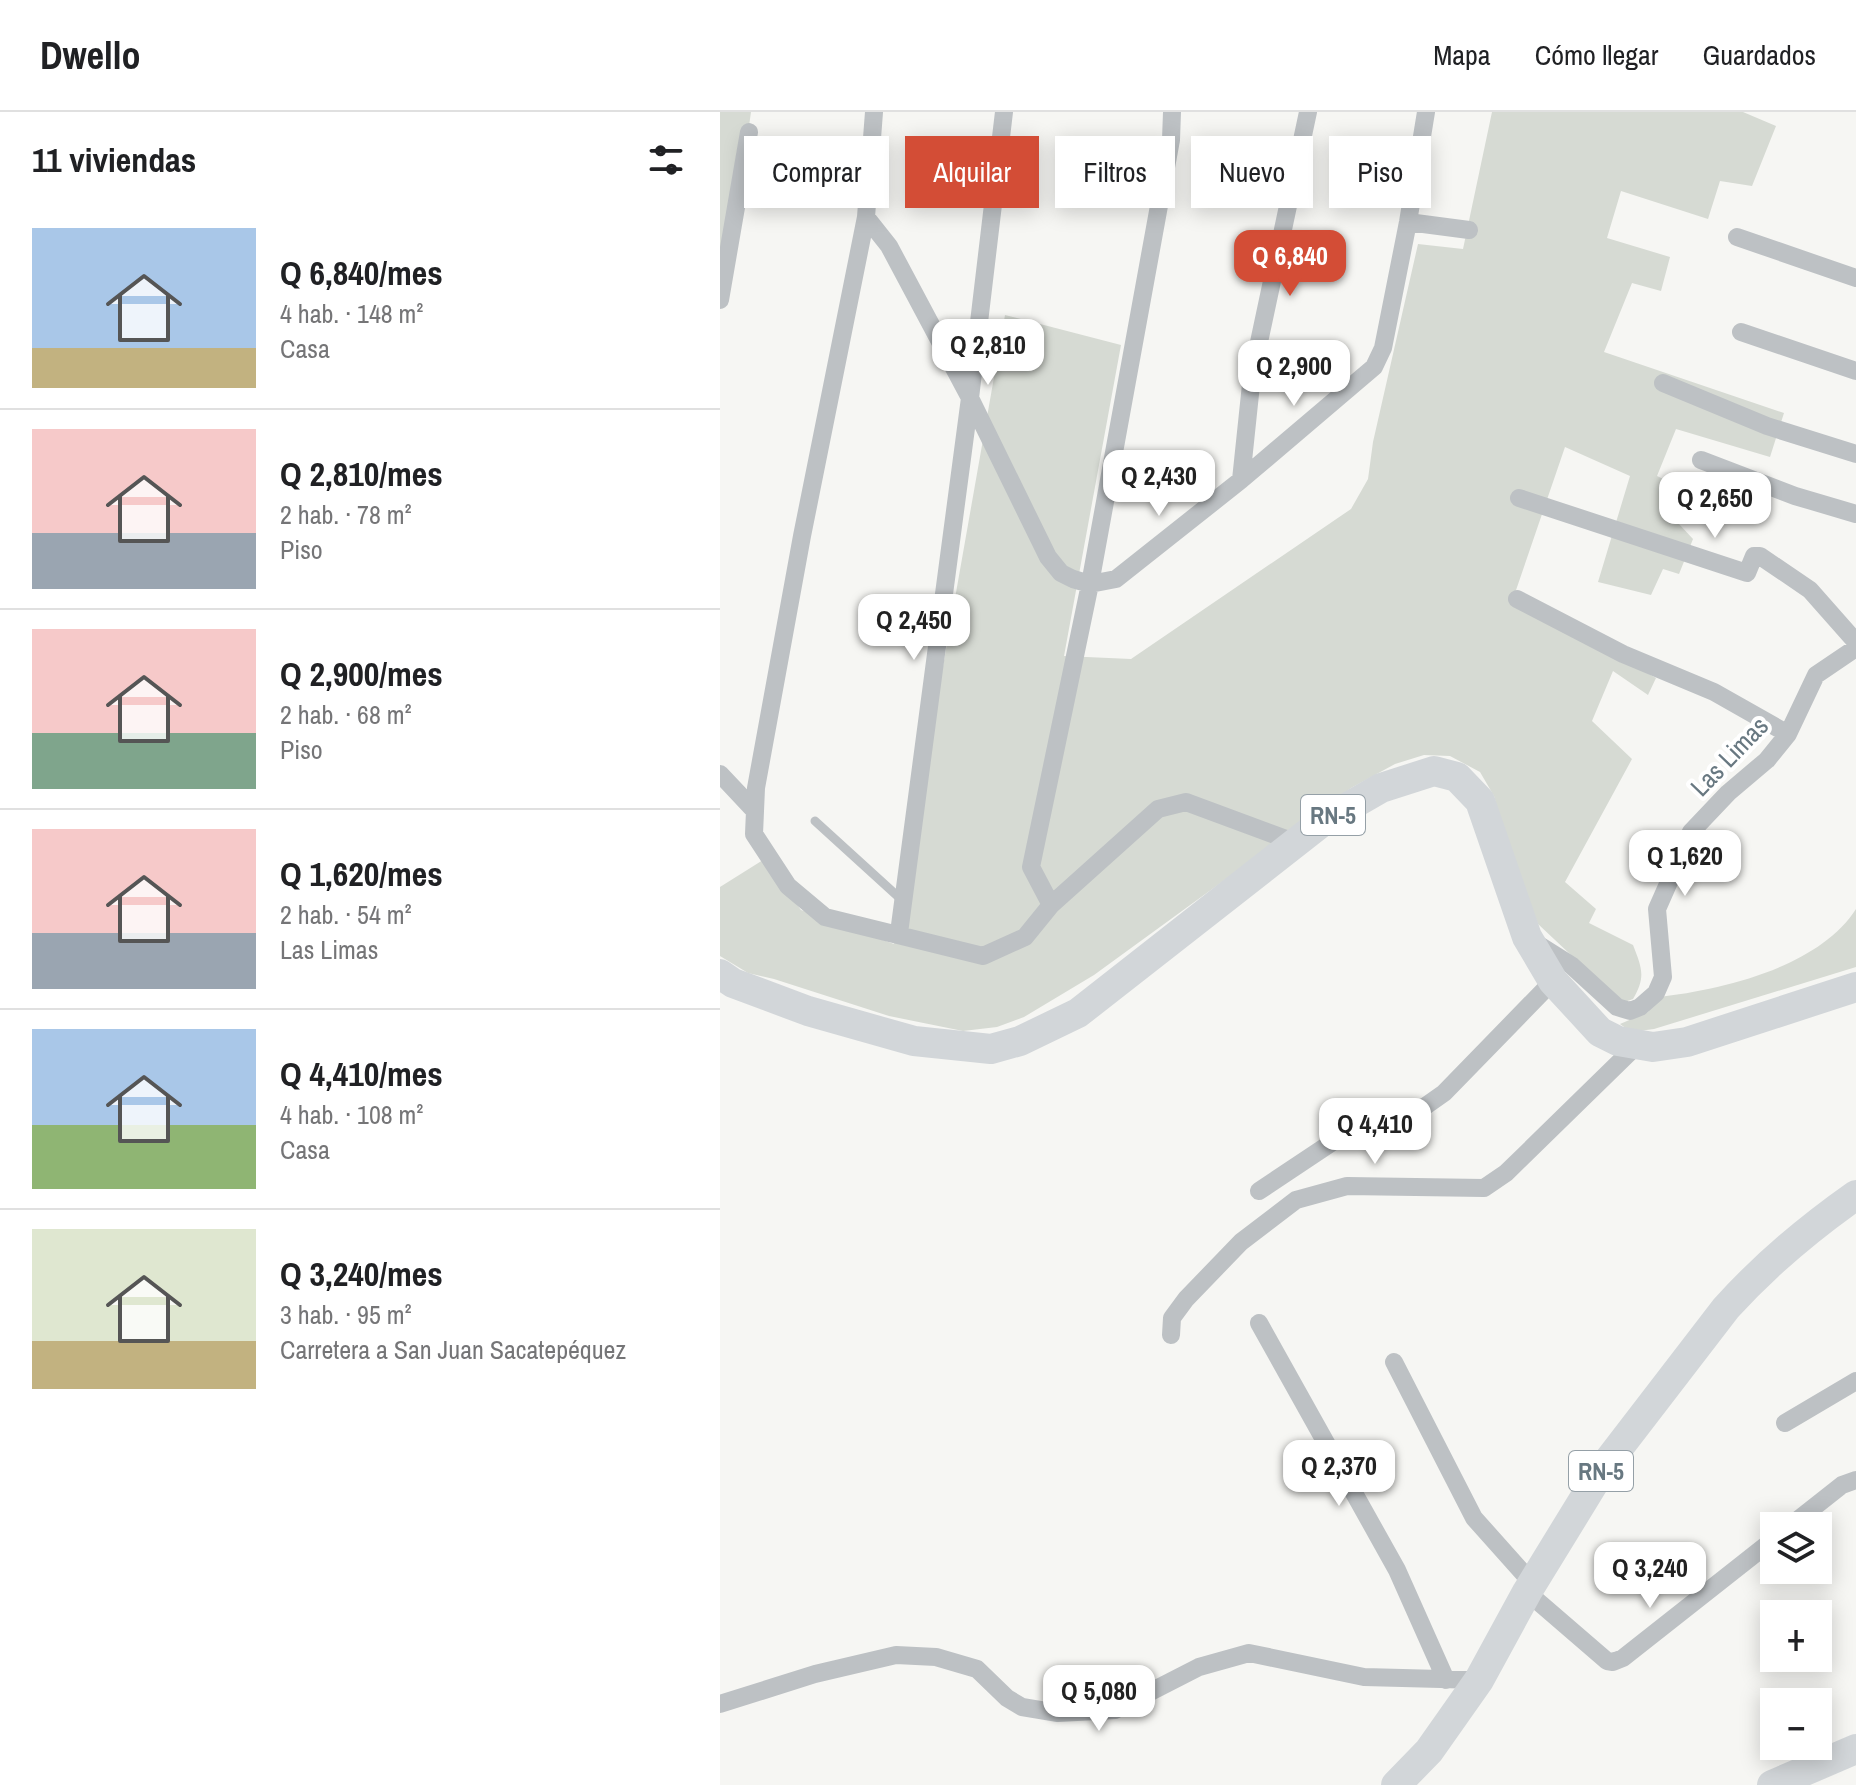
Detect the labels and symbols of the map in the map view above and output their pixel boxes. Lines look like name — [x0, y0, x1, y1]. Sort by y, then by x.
pin: Q 6,840 — [1216, 230, 1364, 298]
pin: Q 2,810 — [914, 319, 1062, 387]
pin: Q 2,900 — [1220, 340, 1368, 408]
pin: Q 2,430 — [1085, 450, 1233, 518]
pin: Q 2,650 — [1641, 472, 1789, 540]
pin: Q 2,450 — [840, 594, 988, 662]
street label: Las Limas — [1682, 708, 1776, 804]
road number: RN-5 — [1301, 795, 1365, 835]
pin: Q 1,620 — [1611, 830, 1759, 898]
pin: Q 4,410 — [1301, 1098, 1449, 1166]
pin: Q 2,370 — [1265, 1440, 1413, 1508]
road number: RN-5 — [1569, 1451, 1633, 1491]
pin: Q 3,240 — [1576, 1542, 1724, 1610]
pin: Q 5,080 — [1025, 1665, 1173, 1733]

